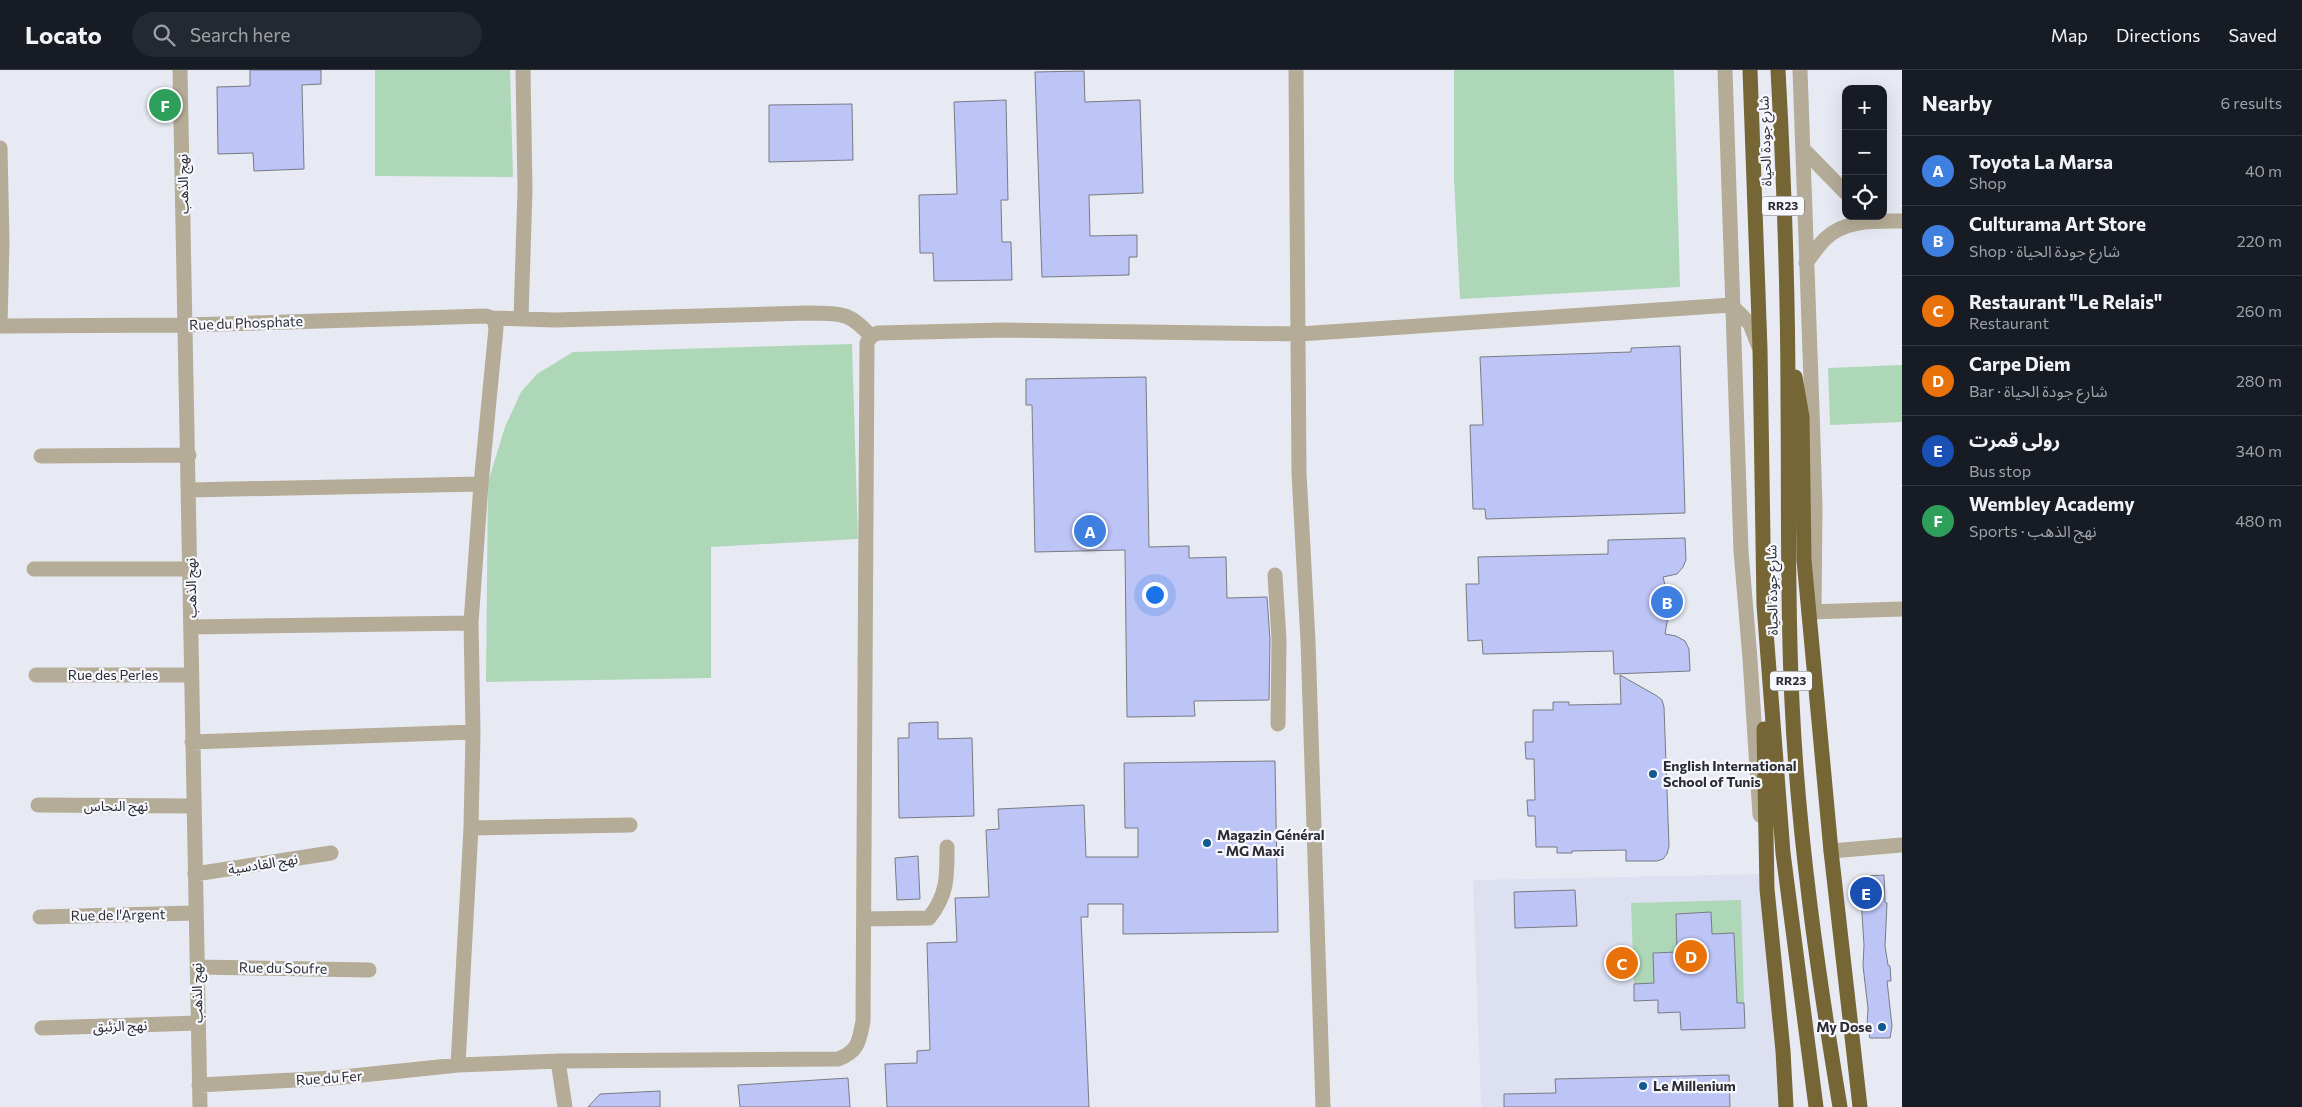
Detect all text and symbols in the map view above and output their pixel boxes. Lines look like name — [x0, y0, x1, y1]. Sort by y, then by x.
search box — [132, 12, 482, 57]
text: Locato — [25, 20, 102, 49]
icon: search — [150, 21, 178, 49]
text: Search here — [190, 23, 290, 46]
text: Map — [2051, 24, 2088, 46]
text: Directions — [2116, 24, 2200, 46]
text: Saved — [2228, 24, 2277, 46]
map controls — [1842, 85, 1887, 220]
button: + — [1842, 85, 1887, 130]
pin: F — [149, 86, 181, 124]
text: Nearby — [1922, 90, 1992, 115]
text: 6 results — [2221, 93, 2282, 112]
street label: شارع جودة الحياة — [1754, 95, 1778, 187]
button: − — [1842, 130, 1887, 175]
text: Toyota La Marsa — [1969, 150, 2113, 173]
street label: نهج الذهب — [173, 153, 195, 214]
text: A — [1932, 161, 1944, 180]
text: 40 m — [2245, 161, 2282, 180]
text: Shop — [1969, 173, 2007, 192]
button: locate — [1842, 175, 1887, 220]
road number: RR23 — [1762, 196, 1804, 216]
text: Culturama Art Store — [1969, 212, 2146, 235]
text: B — [1933, 231, 1943, 250]
text: 220 m — [2237, 231, 2282, 250]
text: Shop · شارع جودة الحياة — [1969, 241, 2120, 260]
text: Restaurant "Le Relais" — [1969, 290, 2162, 313]
text: C — [1933, 301, 1943, 320]
text: 260 m — [2236, 301, 2282, 320]
street label: Rue du Phosphate — [189, 312, 303, 333]
text: Restaurant — [1969, 313, 2049, 332]
text: Carpe Diem — [1969, 352, 2071, 375]
text: D — [1932, 371, 1944, 390]
text: 280 m — [2236, 371, 2282, 390]
text: Bar · شارع جودة الحياة — [1969, 381, 2108, 400]
text: رولى قمرت — [1969, 428, 2060, 451]
text: E — [1933, 441, 1943, 460]
text: 340 m — [2236, 441, 2282, 460]
text: Bus stop — [1969, 461, 2031, 480]
text: Wembley Academy — [1969, 492, 2135, 515]
text: F — [1933, 511, 1943, 530]
text: 480 m — [2235, 511, 2282, 530]
pin: A — [1074, 512, 1106, 550]
text: Sports · نهج الذهب — [1969, 521, 2097, 540]
street label: شارع جودة الحياة — [1762, 544, 1784, 636]
street label: نهج الذهب — [181, 557, 203, 618]
your location — [1142, 582, 1168, 608]
pin: B — [1651, 583, 1683, 621]
street label: Rue des Perles — [68, 666, 158, 683]
road number: RR23 — [1770, 672, 1812, 690]
place label: English International School of Tunis — [1663, 757, 1797, 790]
marker: English International School of Tunis — [1647, 768, 1659, 780]
street label: نهج النحاس — [84, 797, 148, 817]
place label: Magazin Général - MG Maxi — [1217, 826, 1325, 859]
marker: Magazin Général - MG Maxi — [1201, 837, 1213, 849]
street label: نهج القادسية — [227, 850, 300, 880]
pin: E — [1850, 874, 1882, 912]
street label: Rue de l'Argent — [70, 905, 166, 924]
pin: D — [1675, 937, 1707, 975]
pin: C — [1606, 944, 1638, 982]
street label: Rue du Soufre — [239, 958, 327, 977]
street label: نهج الذهب — [187, 962, 209, 1023]
street label: نهج الزئبق — [92, 1016, 148, 1038]
place label: My Dose — [1816, 1018, 1872, 1035]
marker: My Dose — [1876, 1021, 1888, 1033]
street label: Rue du Fer — [295, 1067, 363, 1088]
place label: Le Millenium — [1653, 1077, 1736, 1094]
marker: Le Millenium — [1637, 1080, 1649, 1092]

